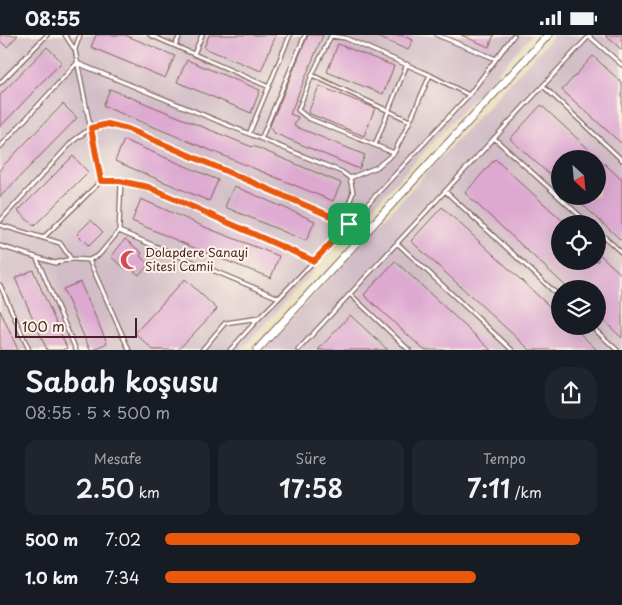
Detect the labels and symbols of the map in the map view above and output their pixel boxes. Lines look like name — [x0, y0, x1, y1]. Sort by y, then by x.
north arrow — [551, 150, 606, 205]
pin — [328, 203, 370, 245]
place label: Dolapdere Sanayi Sitesi Camii — [145, 243, 248, 275]
mosque icon: Dolapdere Sanayi Sitesi Camii — [119, 249, 141, 271]
scale bar — [15, 315, 138, 338]

